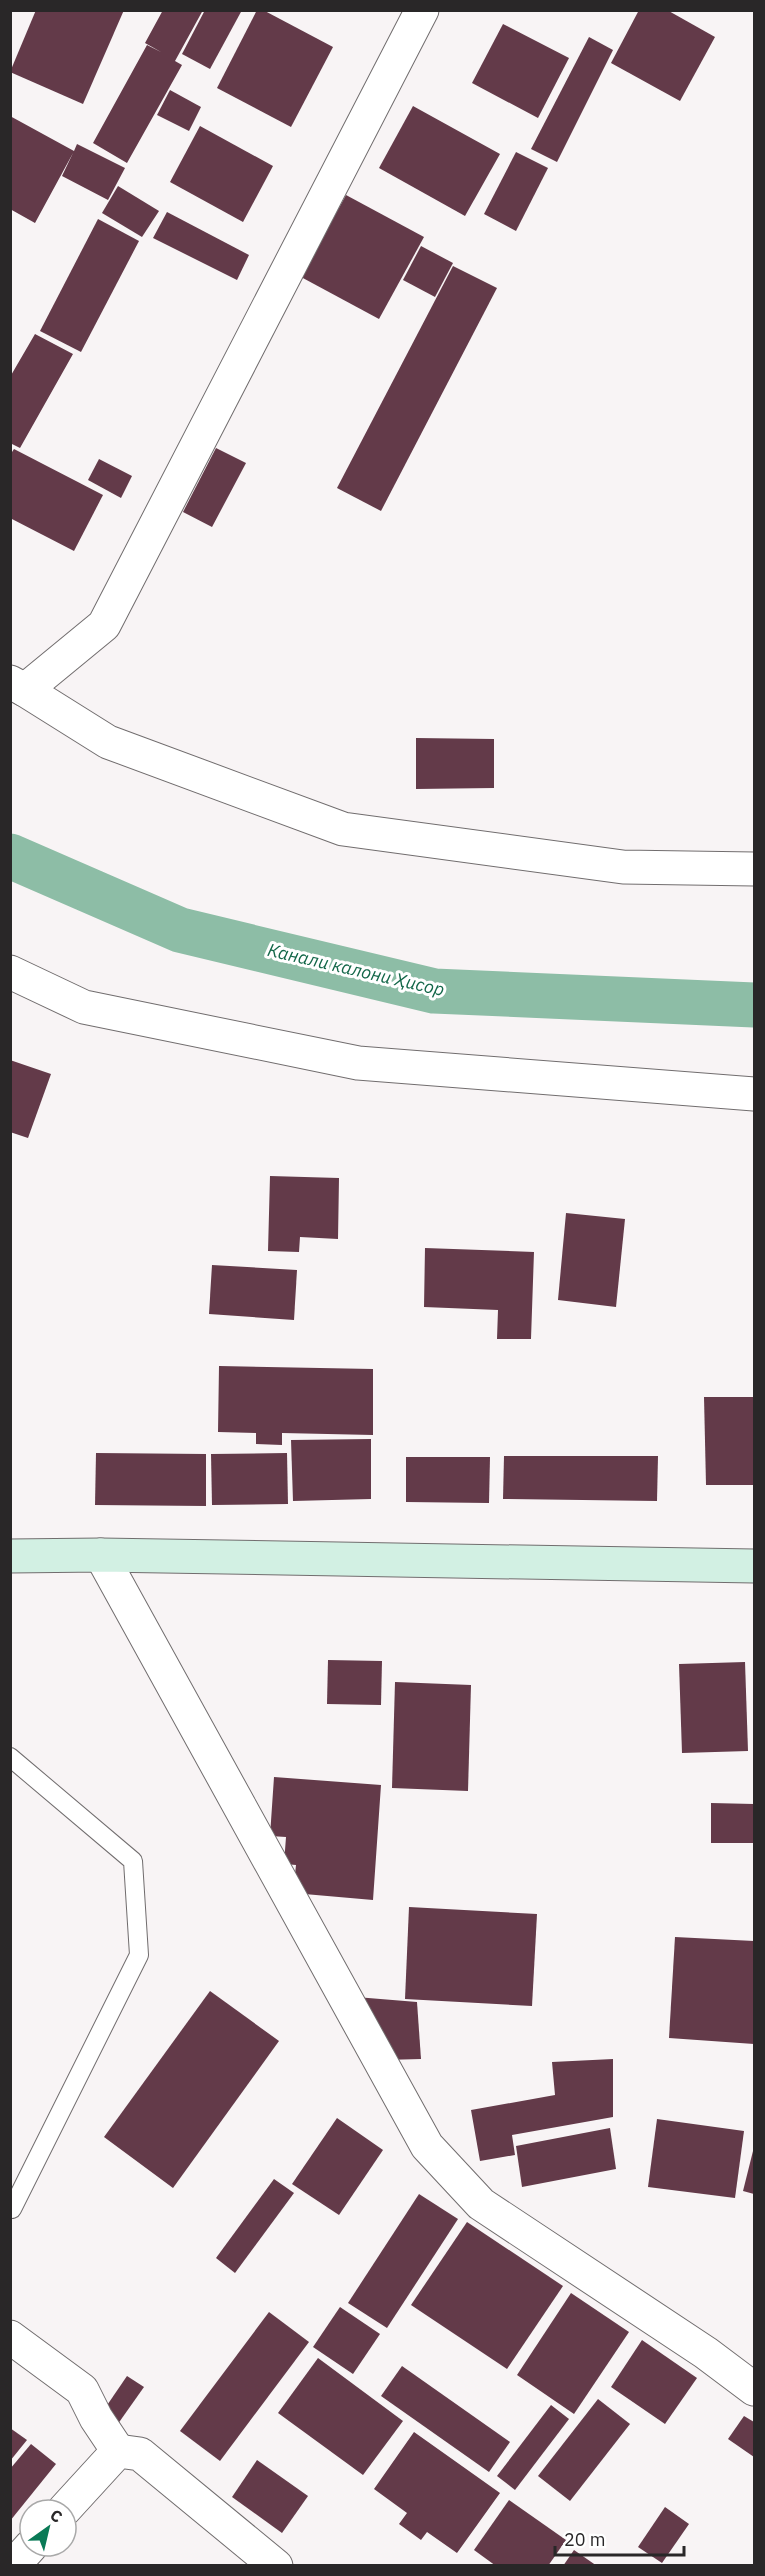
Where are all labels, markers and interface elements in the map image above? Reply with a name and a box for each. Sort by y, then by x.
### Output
water label: Канали калони Ҳисор [265,938,447,1001]
north arrow [18,2498,78,2558]
text: С [46,2504,66,2527]
scale bar [555,2519,684,2557]
text: 20 m [564,2528,606,2551]

